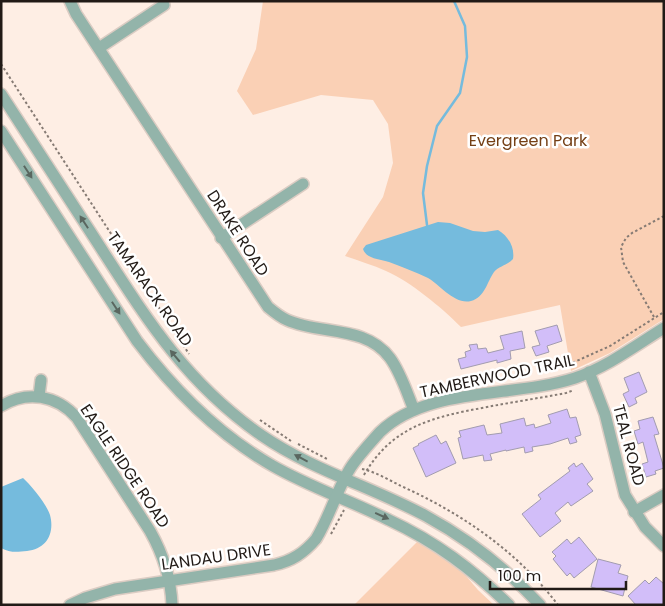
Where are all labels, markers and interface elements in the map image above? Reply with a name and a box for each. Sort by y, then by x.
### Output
park label: Evergreen Park [469,129,588,152]
one-way arrow [23,165,33,179]
street label: DRAKE ROAD [202,186,274,280]
one-way arrow [79,216,89,229]
street label: TAMARACK ROAD [102,227,198,351]
one-way arrow [111,302,121,315]
street label: TAMBERWOOD TRAIL [418,348,576,404]
one-way arrow [170,350,181,363]
street label: EAGLE RIDGE ROAD [75,399,175,533]
street label: TEAL ROAD [607,402,651,488]
one-way arrow [293,454,308,462]
one-way arrow [375,513,389,521]
street label: LANDAU DRIVE [160,538,272,576]
scale bar [490,558,626,590]
text: 100 m [498,565,541,586]

